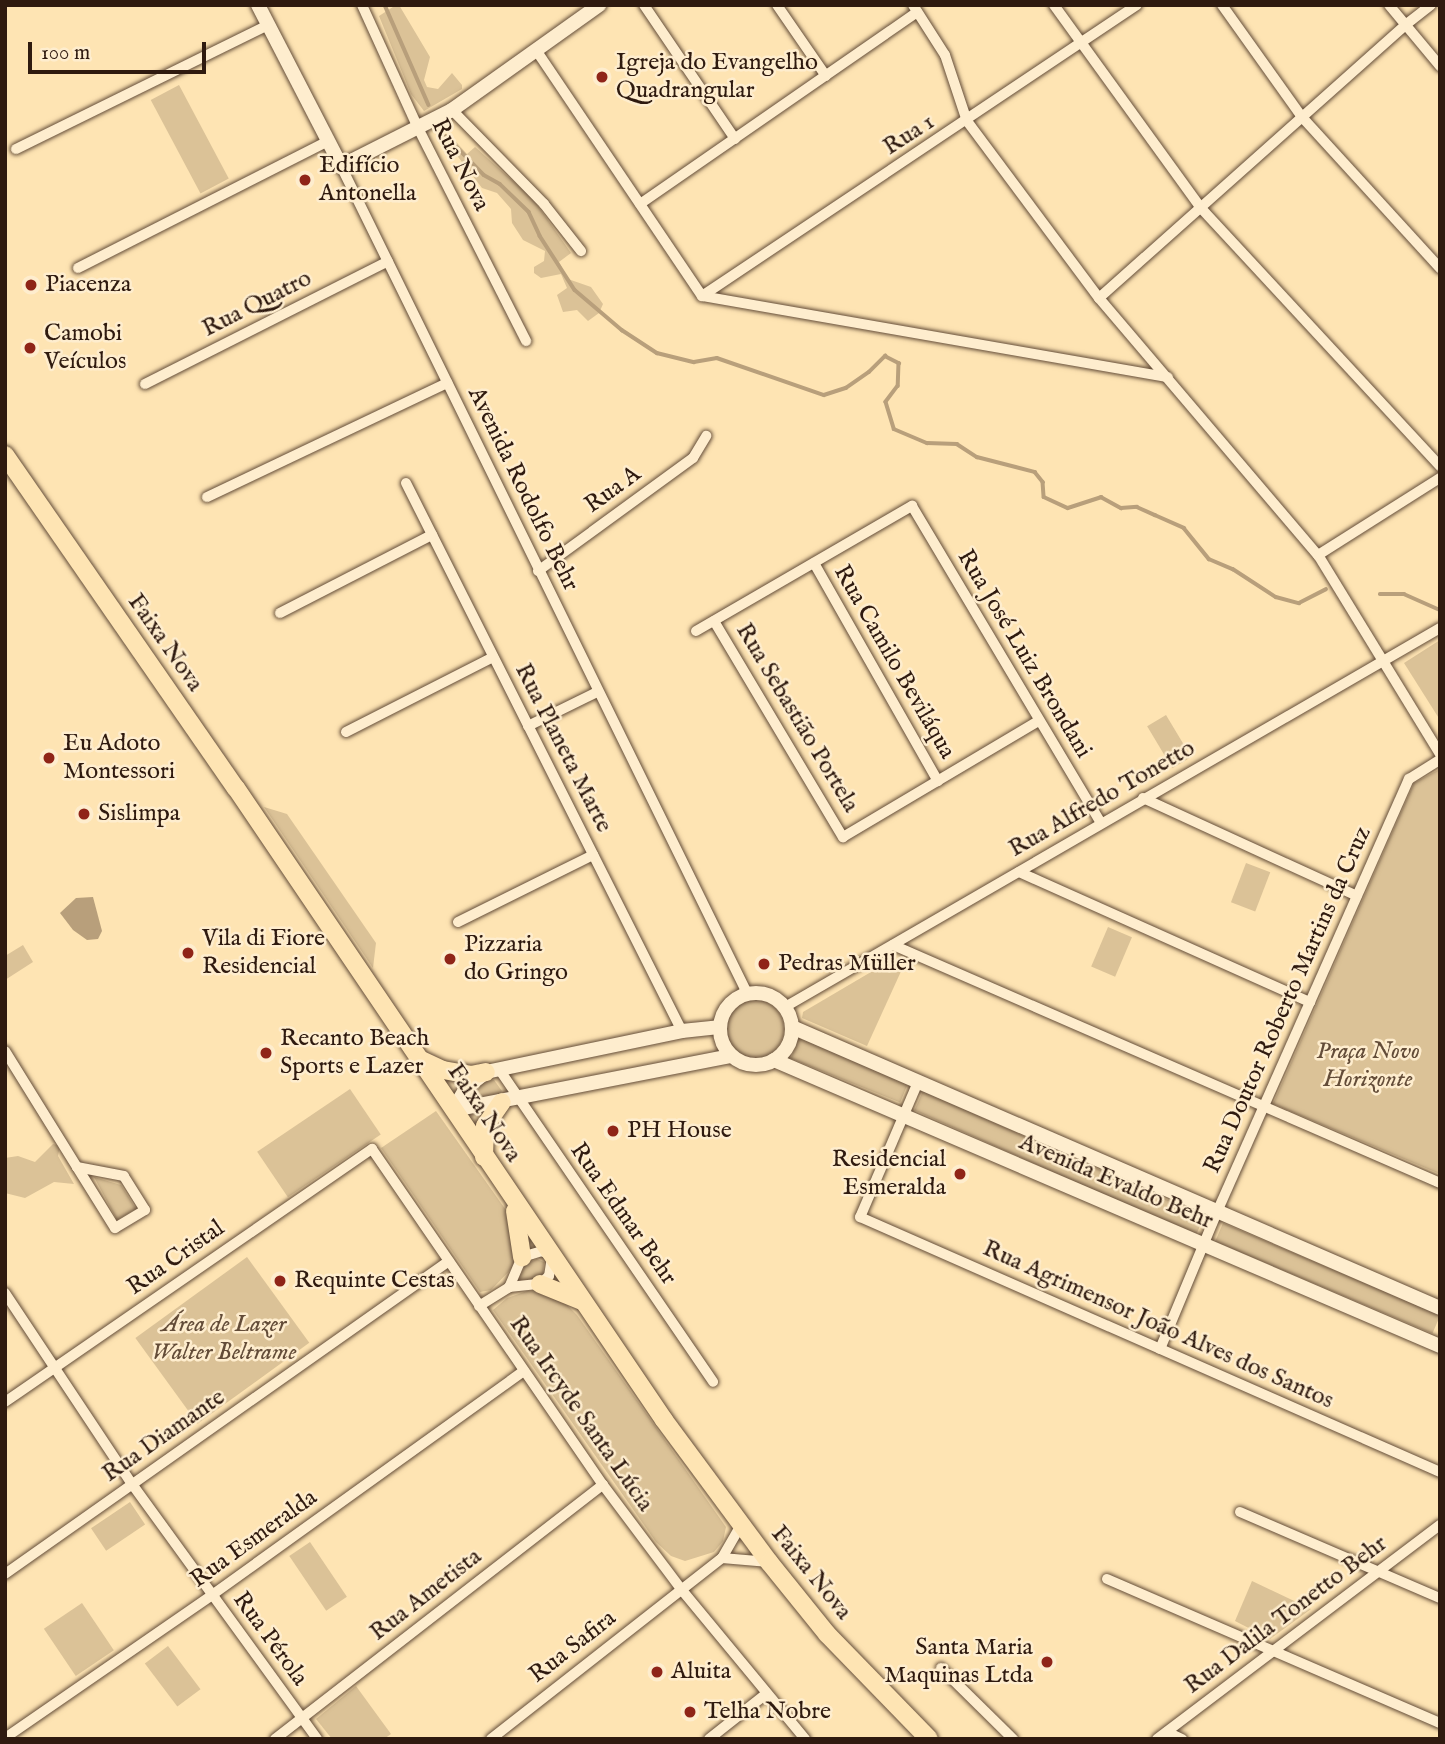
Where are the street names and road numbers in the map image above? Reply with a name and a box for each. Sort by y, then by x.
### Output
street label: Rua 1 [878,108,940,162]
street label: Rua Nova [424,114,496,216]
street label: Rua Quatro [198,264,316,344]
street label: Avenida Rodolfo Behr [461,382,585,596]
street label: Rua A [579,460,647,520]
street label: Rua José Luiz Brondani [950,545,1098,763]
street label: Rua Camilo Beviláqua [827,560,961,764]
street label: Faixa Nova [121,589,209,697]
street label: Rua Sebastião Portela [729,618,865,818]
street label: Rua Planeta Marte [508,659,618,837]
street label: Rua Alfredo Tonetto [1004,734,1200,864]
street label: Rua Doutor Roberto Martins da Cruz [1198,822,1378,1178]
street label: Faixa Nova [441,1058,527,1168]
street label: Avenida Evaldo Behr [1015,1128,1217,1236]
street label: Rua Edmar Behr [563,1137,683,1291]
street label: Rua Cristal [122,1214,230,1302]
street label: Rua Agrimensor João Alves dos Santos [978,1234,1338,1416]
street label: Rua Ircyde Santa Lúcia [503,1311,659,1517]
street label: Rua Diamante [97,1383,231,1489]
street label: Rua Esmeralda [185,1483,323,1595]
street label: Faixa Nova [764,1520,858,1626]
street label: Rua Dalila Tonetto Behr [1179,1529,1393,1701]
street label: Rua Ametista [364,1543,488,1647]
street label: Rua Pérola [226,1586,314,1692]
street label: Rua Safira [524,1604,622,1690]

